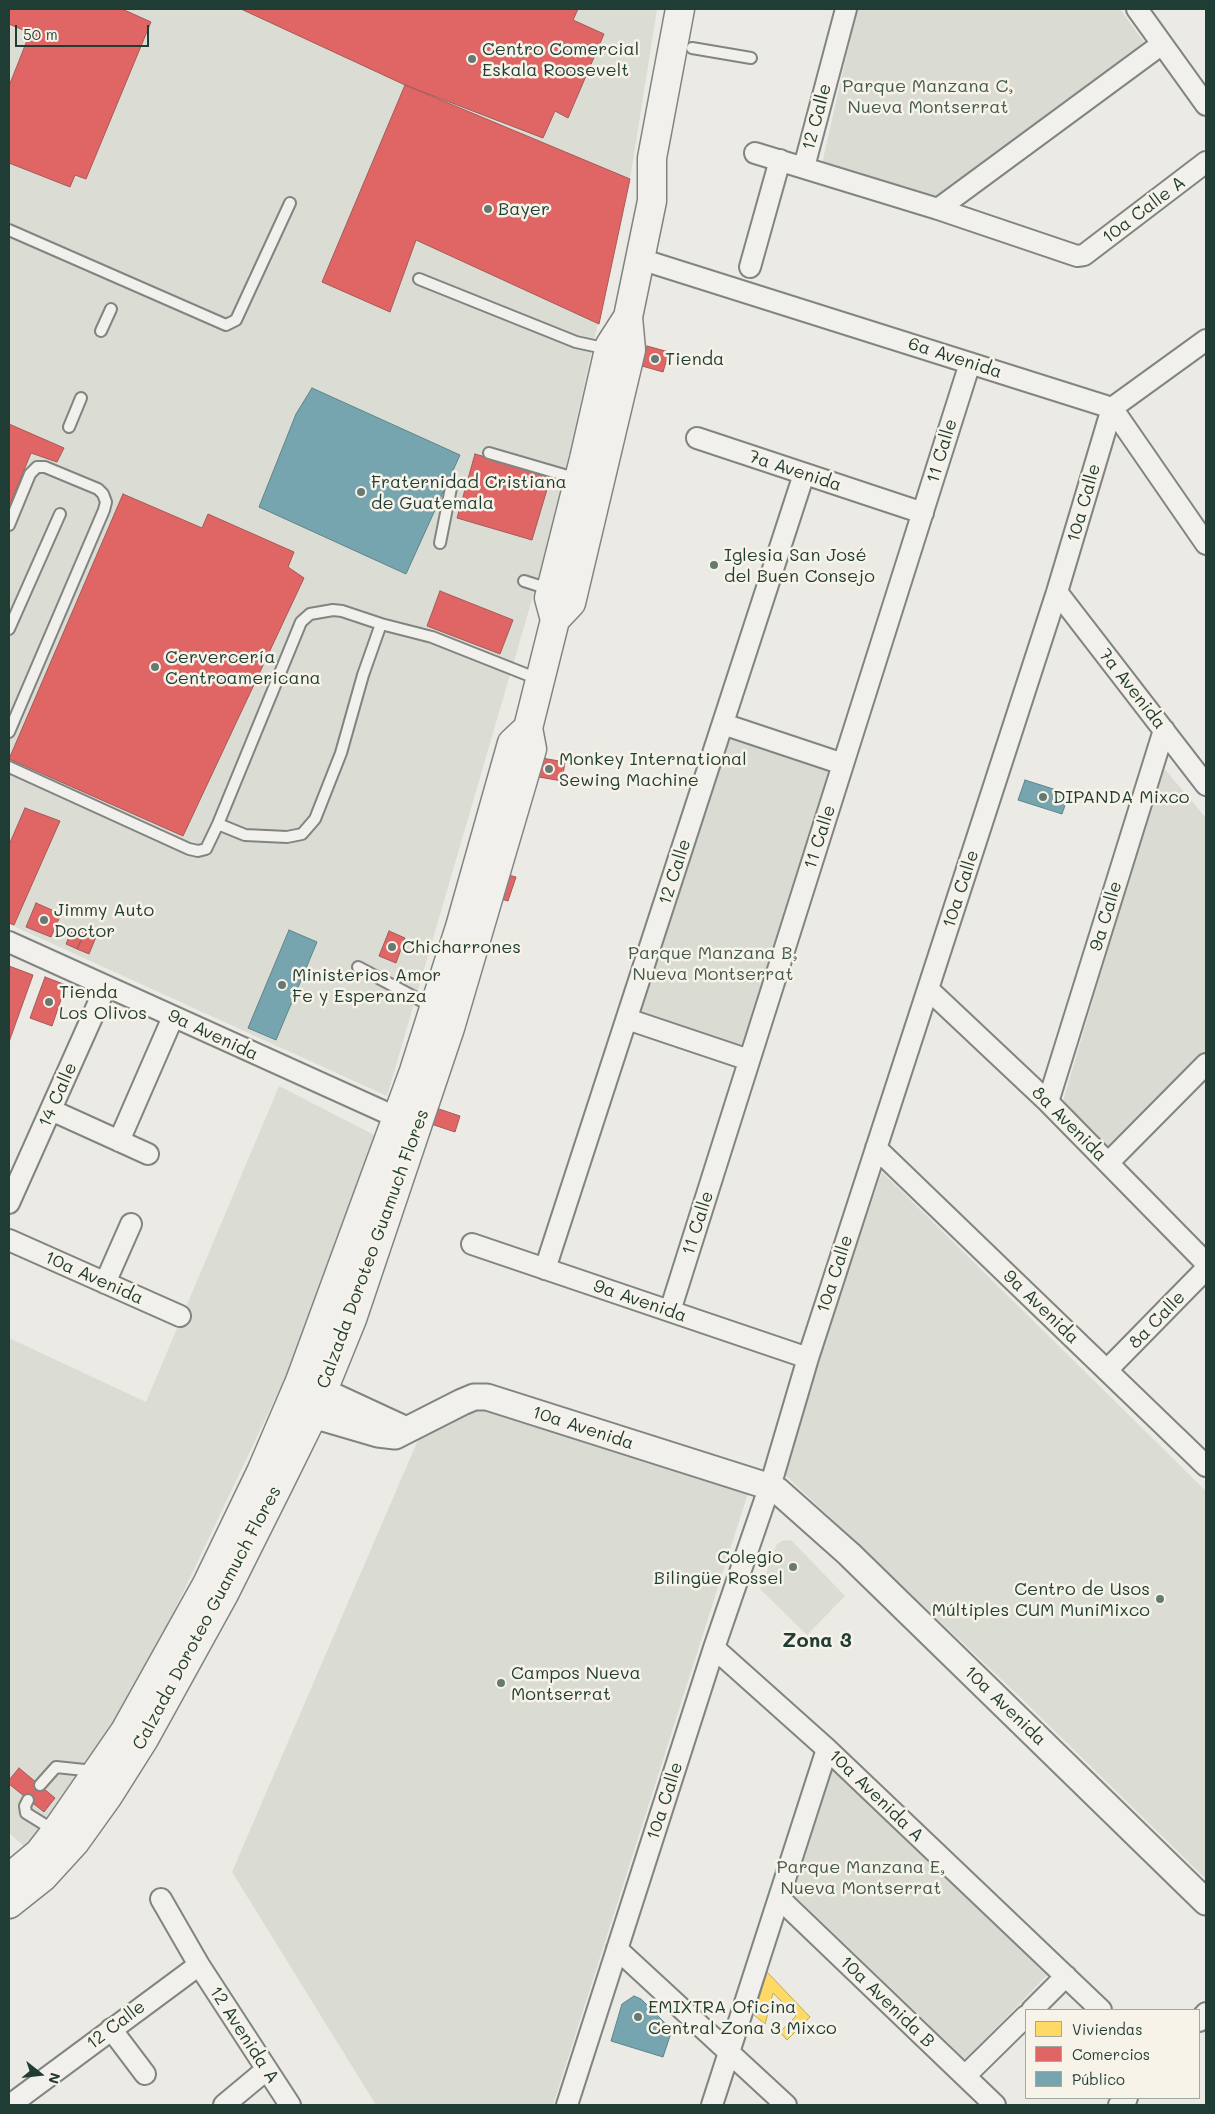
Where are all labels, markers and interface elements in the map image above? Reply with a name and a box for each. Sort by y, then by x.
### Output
scale bar [18,15,151,47]
text: 50 m [23,24,58,44]
place label: Centro Comercial Eskala Roosevelt [482,38,639,80]
marker: Centro Comercial Eskala Roosevelt [466,53,478,65]
park label: Parque Manzana C, Nueva Montserrat [842,75,1014,118]
street label: 12 Calle [798,81,836,153]
street label: 10a Calle A [1098,172,1190,248]
place label: Bayer [498,198,550,220]
marker: Bayer [482,203,494,215]
street label: 6a Avenida [905,333,1005,383]
place label: Tienda [665,348,724,370]
marker: Tienda [649,353,661,365]
street label: 11 Calle [922,416,962,486]
street label: 7a Avenida [746,446,844,496]
street label: 10a Calle [1063,461,1105,545]
place label: Fraternidad Cristiana de Guatemala [371,471,567,514]
marker: Fraternidad Cristiana de Guatemala [355,486,367,498]
place label: Iglesia San José del Buen Consejo [724,544,875,586]
marker: Iglesia San José del Buen Consejo [708,559,720,571]
street label: 7a Avenida [1094,644,1170,734]
place label: Cervercería Centroamericana [165,646,321,689]
marker: Cervercería Centroamericana [149,661,161,673]
place label: Monkey International Sewing Machine [559,748,747,791]
marker: Monkey International Sewing Machine [543,763,555,775]
place label: DIPANDA Mixco [1053,786,1189,808]
marker: DIPANDA Mixco [1037,791,1049,803]
street label: 11 Calle [800,802,840,872]
street label: 12 Calle [654,836,696,908]
street label: 10a Calle [938,847,984,931]
street label: 9a Calle [1085,878,1127,954]
place label: Jimmy Auto Doctor [54,899,154,942]
marker: Jimmy Auto Doctor [38,914,50,926]
place label: Chicharrones [402,936,521,958]
marker: Chicharrones [386,941,398,953]
park label: Parque Manzana B, Nueva Montserrat [628,942,798,984]
place label: Ministerios Amor Fe y Esperanza [292,964,441,1006]
marker: Ministerios Amor Fe y Esperanza [276,979,288,991]
place label: Tienda Los Olivos [59,981,147,1024]
marker: Tienda Los Olivos [43,996,55,1008]
street label: 9a Avenida [164,1005,262,1065]
street label: 14 Calle [34,1059,82,1131]
street label: 8a Avenida [1027,1082,1111,1166]
street label: Calzada Doroteo Guamuch Flores [312,1106,434,1392]
street label: 11 Calle [678,1188,718,1258]
street label: 10a Calle [812,1232,858,1316]
street label: 10a Avenida [41,1247,147,1309]
street label: 9a Avenida [999,1266,1083,1348]
street label: 9a Avenida [591,1275,689,1327]
street label: 8a Calle [1124,1287,1190,1353]
street label: 10a Avenida [529,1401,637,1455]
street label: Calzada Doroteo Guamuch Flores [128,1482,286,1754]
place label: Colegio Bilingüe Rossel [654,1546,783,1588]
marker: Colegio Bilingüe Rossel [787,1561,799,1573]
place label: Centro de Usos Múltiples CUM MuniMixco [932,1578,1150,1620]
marker: Centro de Usos Múltiples CUM MuniMixco [1154,1593,1166,1605]
district label: Zona 3 [782,1629,852,1653]
place label: Campos Nueva Montserrat [511,1662,641,1705]
street label: 10a Avenida [960,1662,1050,1750]
marker: Campos Nueva Montserrat [495,1677,507,1689]
street label: 10a Avenida A [824,1745,928,1847]
street label: 10a Calle [642,1759,688,1843]
park label: Parque Manzana E, Nueva Montserrat [777,1856,945,1898]
street label: 10a Avenida B [835,1952,939,2052]
street label: 12 Avenida A [205,1982,283,2088]
street label: 12 Calle [82,1996,150,2054]
place label: EMIXTRA Oficina Central Zona 3 Mixco [648,1996,837,2038]
legend [1025,2009,1200,2099]
marker: EMIXTRA Oficina Central Zona 3 Mixco [632,2011,644,2023]
text: Viviendas [1072,2019,1143,2039]
text: Comercios [1072,2044,1150,2064]
north arrow [15,2049,65,2099]
text: Público [1072,2069,1125,2089]
text: N [44,2071,66,2086]

